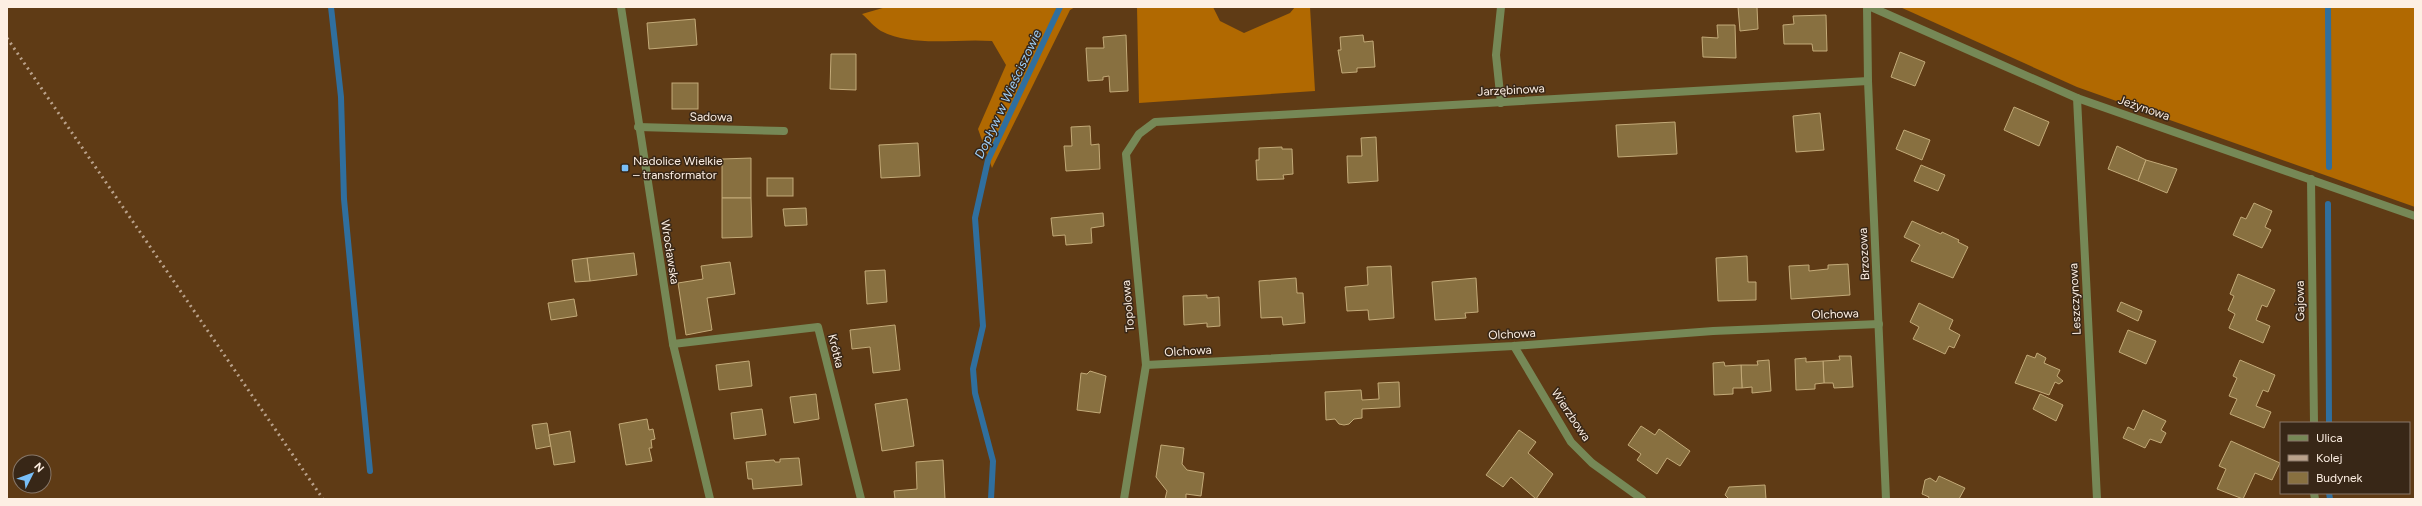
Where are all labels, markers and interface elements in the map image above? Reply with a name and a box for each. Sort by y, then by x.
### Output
water label: Dopływ w Wieściszowie [971,27,1045,161]
street label: Jarzębinowa [1477,81,1545,99]
street label: Jeżynowa [2116,93,2172,123]
street label: Sadowa [690,110,732,124]
place label: Nadolice Wielkie – transformator [633,154,723,182]
marker: Nadolice Wielkie – transformator [620,163,630,173]
street label: Wrocławska [658,219,682,285]
street label: Brzozowa [1856,228,1872,280]
street label: Leszczynowa [2066,263,2084,335]
street label: Topolowa [1119,280,1137,332]
street label: Gajowa [2293,281,2307,321]
street label: Olchowa [1811,306,1859,322]
street label: Olchowa [1488,326,1536,342]
street label: Krótka [825,332,847,370]
street label: Olchowa [1164,343,1212,359]
street label: Wierzbowa [1548,386,1594,444]
legend [2280,422,2410,494]
text: Ulica [2316,431,2343,445]
text: Kolej [2316,451,2343,465]
north arrow [12,454,52,494]
text: N [31,460,47,475]
text: Budynek [2316,471,2363,485]

